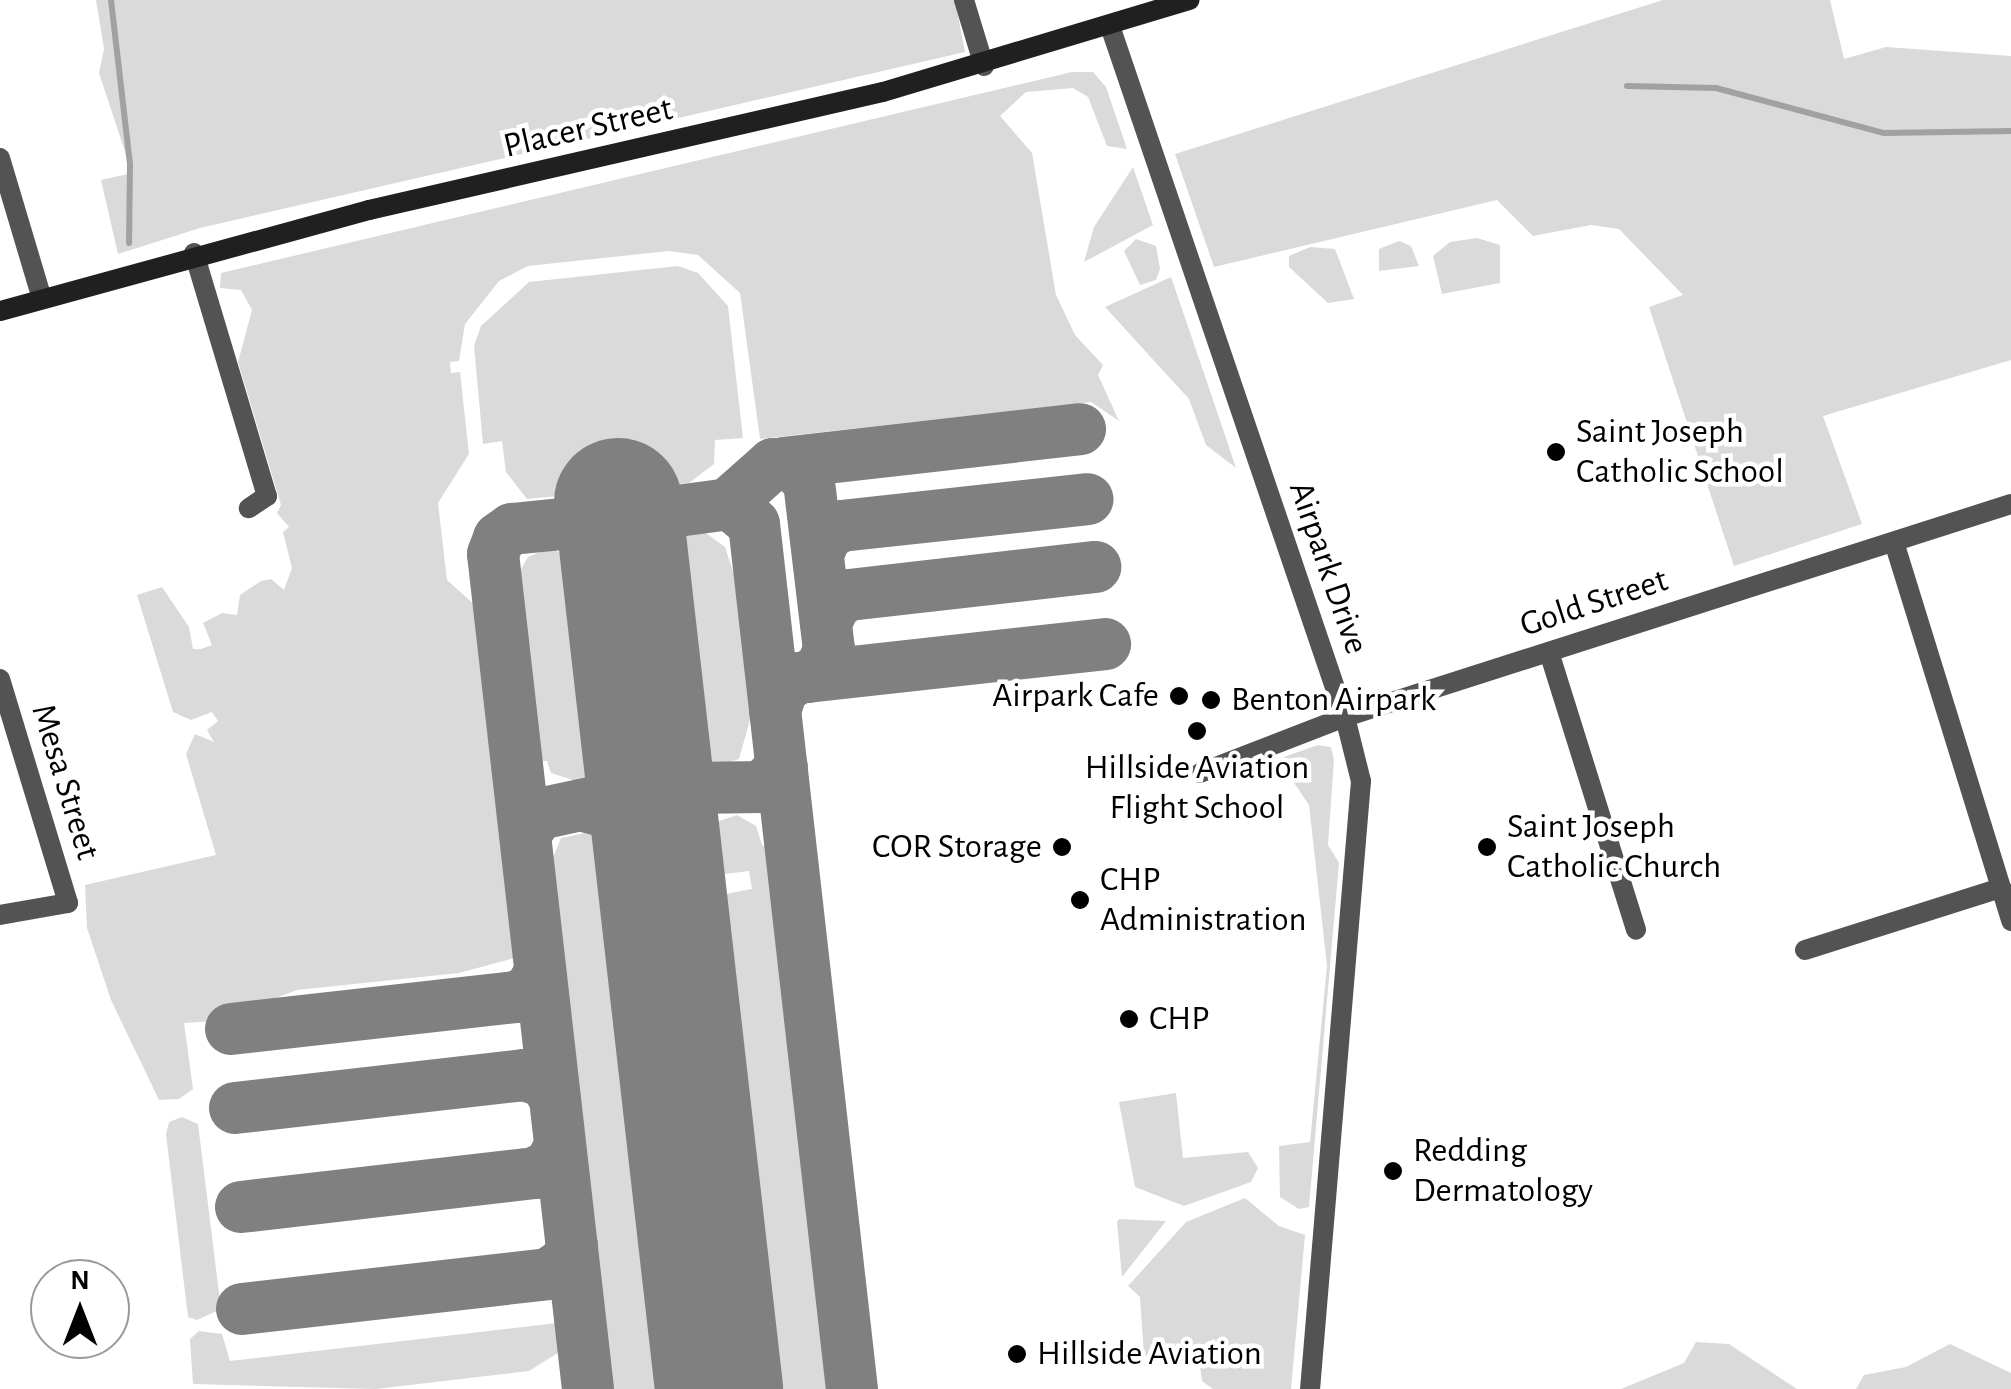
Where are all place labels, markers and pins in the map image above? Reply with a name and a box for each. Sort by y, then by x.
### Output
place label: Saint Joseph Catholic School [1576,411,1784,493]
marker: Saint Joseph Catholic School [1545,441,1567,463]
place label: Airpark Cafe [992,675,1159,717]
place label: Benton Airpark [1231,679,1436,721]
marker: Airpark Cafe [1168,685,1190,707]
marker: Benton Airpark [1200,689,1222,711]
marker: Hillside Aviation Flight School [1186,720,1208,742]
place label: Hillside Aviation Flight School [1085,747,1309,829]
place label: Saint Joseph Catholic Church [1507,806,1721,888]
place label: COR Storage [872,826,1042,868]
marker: COR Storage [1051,836,1073,858]
marker: Saint Joseph Catholic Church [1476,836,1498,858]
place label: CHP Administration [1100,859,1306,941]
marker: CHP Administration [1069,889,1091,911]
place label: CHP [1149,998,1209,1040]
marker: CHP [1118,1008,1140,1030]
place label: Redding Dermatology [1413,1130,1593,1212]
marker: Redding Dermatology [1382,1160,1404,1182]
place label: Hillside Aviation [1037,1333,1262,1375]
marker: Hillside Aviation [1006,1343,1028,1365]

